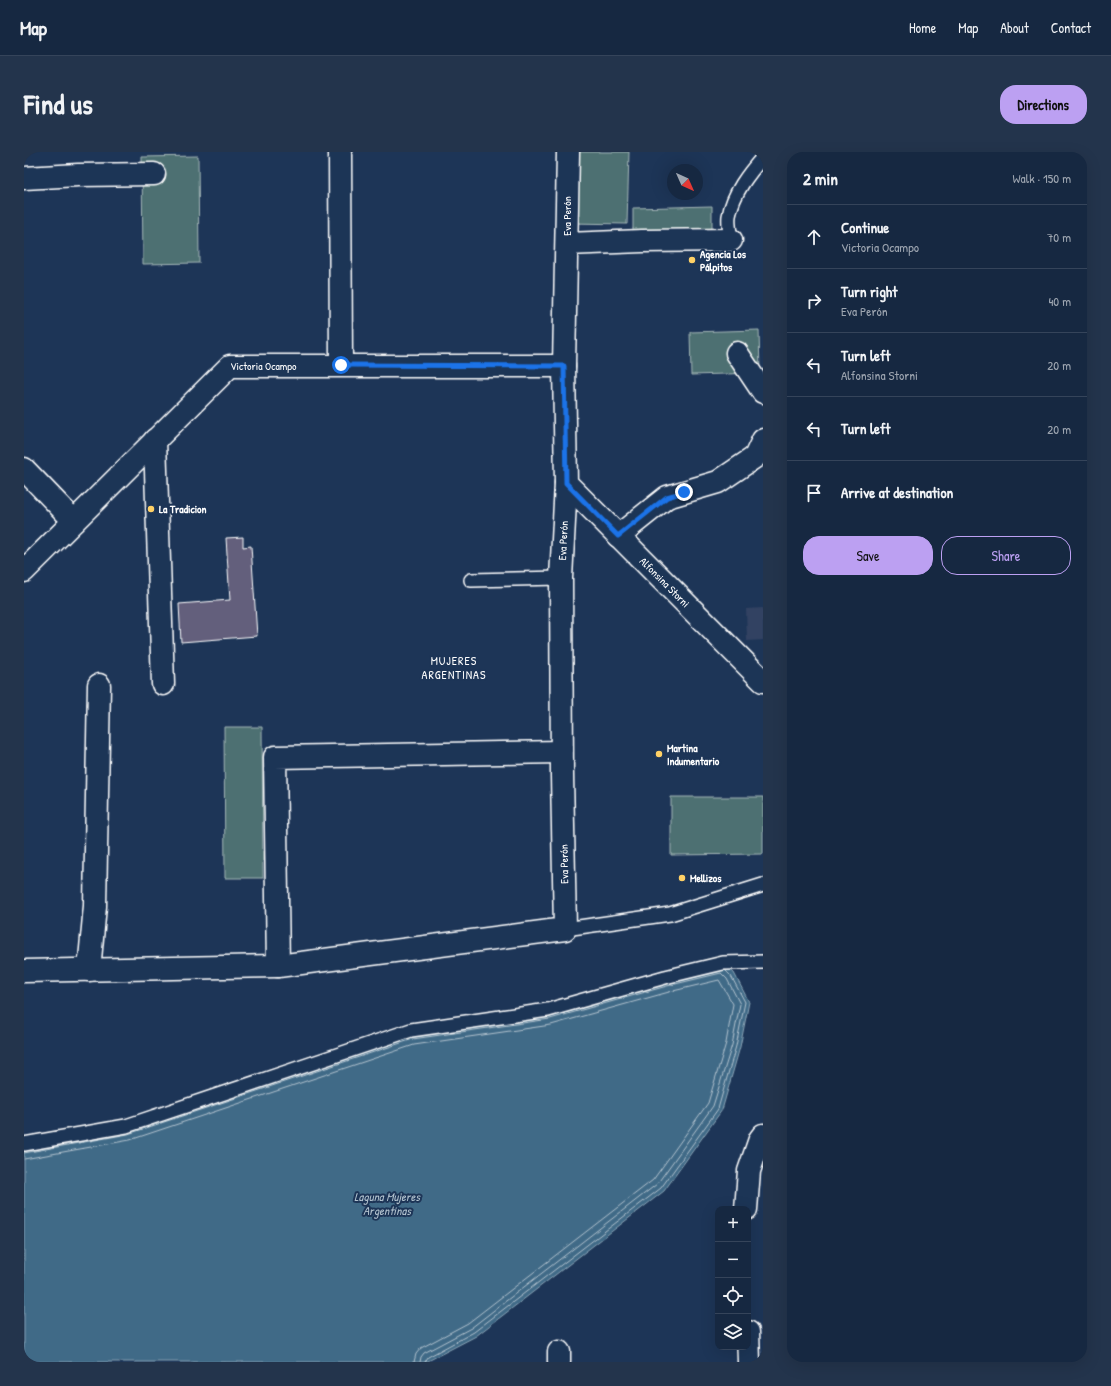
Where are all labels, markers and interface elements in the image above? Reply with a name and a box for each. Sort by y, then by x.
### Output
text: Map [20,15,47,41]
text: Home [909,18,936,37]
text: Map [958,18,978,37]
text: About [1000,18,1029,37]
text: Contact [1051,18,1091,37]
text: Find us [24,85,93,123]
button: Directions [1000,85,1087,124]
north arrow [667,164,703,200]
text: 2 min [803,167,838,190]
text: Walk · 150 m [1013,169,1071,187]
street label: Eva Perón [560,196,574,236]
text: Continue [841,217,889,238]
icon: ahead [803,226,825,248]
text: 70 m [1047,228,1071,246]
text: Victoria Ocampo [841,238,919,256]
place label: Agencia Los Pálpitos [700,247,747,275]
marker: Agencia Los Pálpitos [687,255,697,265]
text: Turn right [841,281,897,302]
icon: right [803,290,825,312]
text: 40 m [1048,292,1071,310]
text: Eva Perón [841,302,888,320]
text: Turn left [841,345,891,366]
icon: left [803,354,825,376]
route start [332,356,350,374]
text: 20 m [1047,356,1071,374]
street label: Victoria Ocampo [230,359,297,373]
text: Alfonsina Storni [841,366,918,384]
icon: left [803,418,825,440]
text: Turn left [841,418,891,439]
text: 20 m [1047,420,1071,438]
icon: arrive [803,482,825,504]
text: Arrive at destination [841,482,953,503]
route end [675,483,693,501]
place label: La Tradicion [159,502,207,516]
marker: La Tradicion [146,504,156,514]
street label: Eva Perón [555,520,571,561]
button: Save [803,536,933,575]
button: Share [941,536,1071,575]
street label: Alfonsina Storni [637,554,693,610]
district label: MUJERES ARGENTINAS [422,652,486,683]
place label: Martina Indumentario [667,741,720,768]
marker: Martina Indumentario [654,749,664,759]
street label: Eva Perón [557,844,571,884]
place label: Mellizos [690,871,722,885]
marker: Mellizos [677,873,687,883]
water label: Laguna Mujeres Argentinas [354,1188,421,1219]
map controls [715,1206,751,1350]
button: + [715,1206,751,1242]
button: − [715,1242,751,1278]
button: locate [715,1278,751,1314]
button: layers [715,1314,751,1350]

